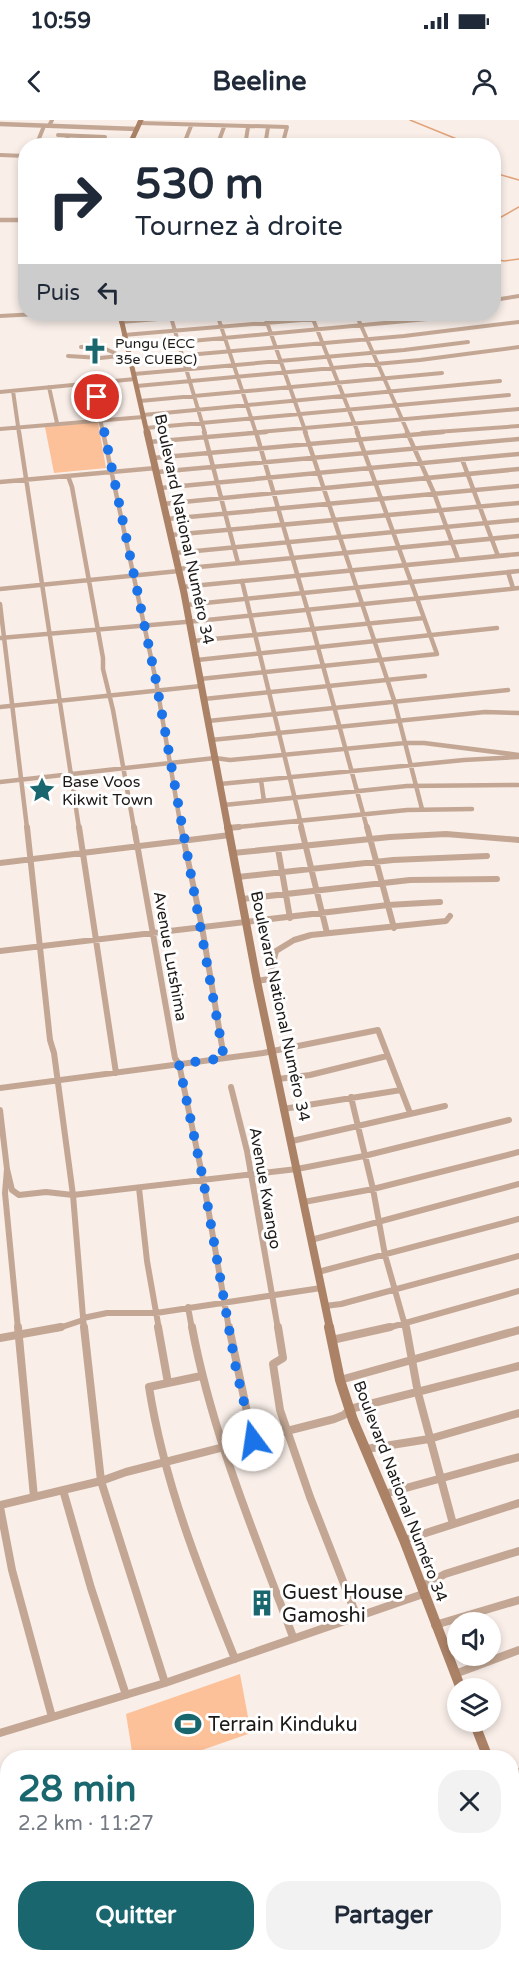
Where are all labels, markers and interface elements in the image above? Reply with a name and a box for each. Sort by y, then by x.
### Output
text: 10:59 [30,8,91,34]
icon: back [18,65,51,98]
text: Beeline [212,65,307,98]
icon: person [468,65,501,98]
text: 530 m [135,159,264,210]
icon: right [36,162,114,240]
text: Tournez à droite [135,210,343,243]
icon: left [92,276,125,309]
text: Puis [36,280,80,306]
place label: Pungu (ECC 35e CUEBC) [115,335,197,368]
church icon: Pungu (ECC 35e CUEBC) [80,336,110,366]
pin [71,371,122,422]
icon: arrive [80,380,113,413]
street label: Boulevard National Numéro 34 [150,412,218,646]
place label: Base Voos Kikwit Town [62,772,153,810]
place icon: Base Voos Kikwit Town [27,775,57,805]
street label: Boulevard National Numéro 34 [246,889,314,1123]
street label: Avenue Lutshima [149,890,191,1023]
street label: Avenue Kwango [244,1126,286,1251]
street label: Boulevard National Numéro 34 [349,1378,452,1605]
position arrow [221,1408,285,1472]
place label: Guest House Gamoshi [282,1581,403,1628]
building icon: Guest House Gamoshi [247,1588,277,1618]
map controls [447,1612,501,1732]
button: sound [447,1612,501,1666]
button: layers [447,1678,501,1732]
sports icon: Terrain Kinduku [173,1709,203,1739]
place label: Terrain Kinduku [208,1713,358,1737]
text: 28 min [18,1768,137,1811]
button: close [438,1770,501,1833]
text: 2.2 km · 11:27 [18,1812,154,1836]
button: Quitter [18,1881,254,1950]
button: Partager [266,1881,501,1950]

